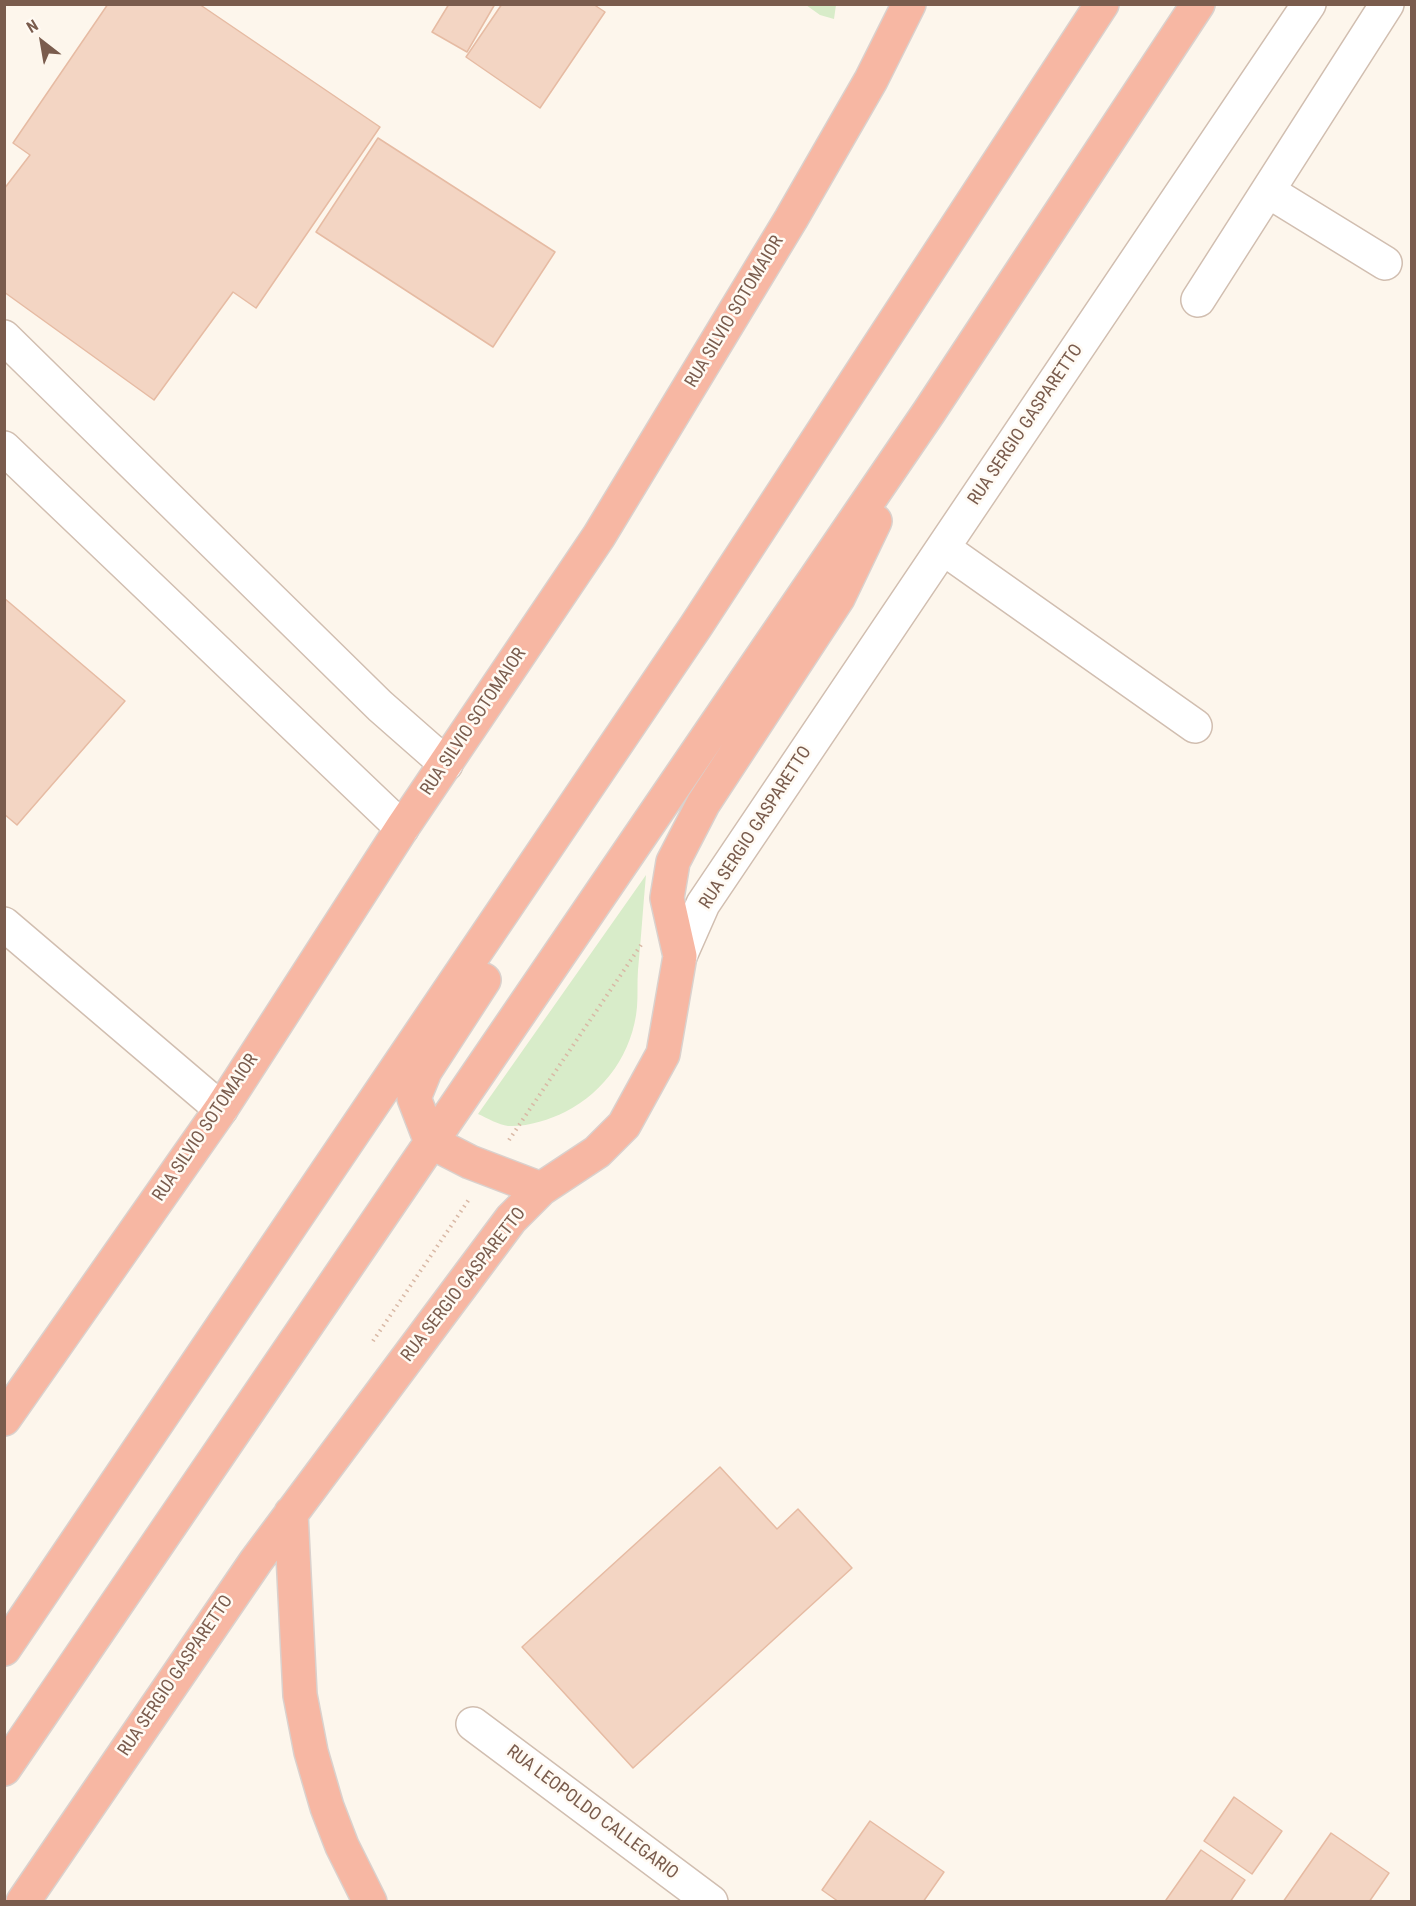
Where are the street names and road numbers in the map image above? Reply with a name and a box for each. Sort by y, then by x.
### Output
street label: RUA SILVIO SOTOMAIOR [681,232,789,392]
street label: RUA SERGIO GASPARETTO [964,340,1088,510]
street label: RUA SILVIO SOTOMAIOR [417,644,531,800]
street label: RUA SERGIO GASPARETTO [695,743,817,913]
street label: RUA SILVIO SOTOMAIOR [149,1050,263,1206]
street label: RUA SERGIO GASPARETTO [397,1204,531,1366]
street label: RUA SERGIO GASPARETTO [114,1591,238,1761]
street label: RUA LEOPOLDO CALLEGARIO [502,1741,682,1885]

